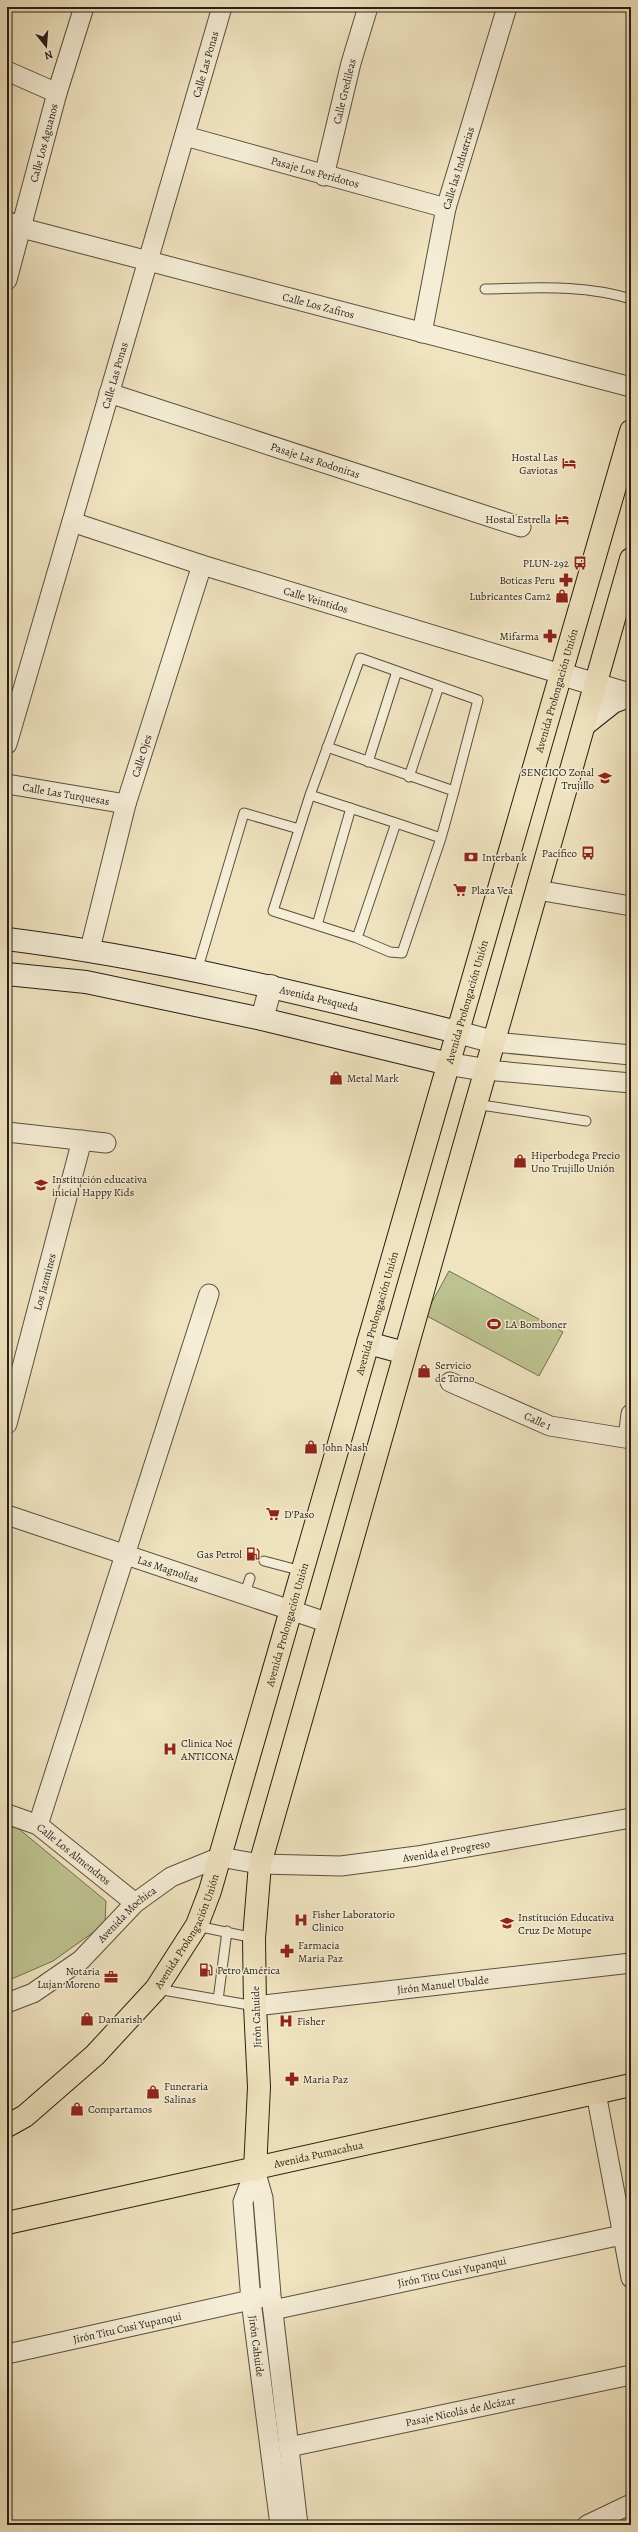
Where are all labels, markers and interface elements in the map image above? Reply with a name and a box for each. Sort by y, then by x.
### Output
north arrow [26,26,66,66]
street label: Calle Las Ponas [189,29,223,99]
text: N [43,47,55,63]
street label: Calle Gredileas [330,57,360,126]
street label: Calle Los Aguanos [26,102,62,184]
street label: Calle las Industrias [439,125,478,211]
street label: Pasaje Los Peridotos [269,153,361,192]
street label: Calle Los Zafiros [281,289,356,323]
street label: Calle Las Ponas [98,341,132,411]
street label: Pasaje Las Rodonitas [268,439,362,482]
place label: Hostal Las Gaviotas [511,450,558,478]
hotel icon: Hostal Las Gaviotas [561,455,577,471]
hotel icon: Hostal Estrella [554,511,570,527]
place label: Hostal Estrella [485,512,552,527]
bus stop icon: PLUN-292 [572,555,588,571]
place label: PLUN-292 [523,556,569,571]
pharmacy icon: Boticas Peru [558,572,574,588]
place label: Boticas Peru [499,573,555,588]
street label: Calle Veintidos [282,583,350,617]
shop icon: Lubricantes Cam2 [554,588,570,604]
place label: Lubricantes Cam2 [469,589,551,604]
street label: Avenida Prolongación Unión [531,627,582,755]
pharmacy icon: Mifarma [542,628,558,644]
place label: Mifarma [500,629,540,644]
street label: Calle Ojes [128,733,156,779]
place label: SENCICO Zonal Trujillo [521,765,595,793]
school or university icon: SENCICO Zonal Trujillo [597,770,613,786]
street label: Calle Las Turquesas [21,780,111,809]
bus stop icon: Pacífico [580,845,596,861]
place label: Pacífico [542,846,578,861]
bank icon: Interbank [463,849,479,865]
place label: Interbank [482,850,527,865]
supermarket icon: Plaza Vea [452,882,468,898]
place label: Plaza Vea [471,883,514,898]
street label: Avenida Prolongación Unión [442,939,492,1067]
street label: Avenida Pesqueda [277,982,361,1016]
shop icon: Metal Mark [328,1070,344,1086]
place label: Metal Mark [347,1071,399,1086]
place label: Hiperbodega Precio Uno Trujillo Unión [531,1148,620,1176]
shop icon: Hiperbodega Precio Uno Trujillo Unión [512,1153,528,1169]
place label: Institución educativa inicial Happy Kids [52,1172,148,1200]
school or university icon: Institución educativa inicial Happy Kids [33,1177,49,1193]
street label: Avenida Prolongación Unión [352,1250,402,1378]
street label: Los Jazmines [30,1252,60,1312]
sports icon: LA Bomboner [486,1316,502,1332]
place label: LA Bomboner [505,1317,567,1332]
place label: Servicio de Torno [435,1358,475,1386]
shop icon: Servicio de Torno [416,1363,432,1379]
street label: Calle 1 [522,1409,554,1434]
shop icon: John Nash [303,1439,319,1455]
place label: John Nash [322,1440,368,1455]
supermarket icon: D'Paso [265,1506,281,1522]
place label: D'Paso [284,1507,315,1522]
fuel station icon: Gas Petrol [245,1546,261,1562]
place label: Gas Petrol [197,1547,242,1562]
street label: Las Magnolias [135,1552,201,1587]
street label: Avenida Prolongación Unión [262,1561,312,1689]
place label: Clinica Noé ANTICONA [180,1736,234,1764]
hospital icon: Clinica Noé ANTICONA [162,1741,178,1757]
street label: Calle Los Almendros [33,1820,114,1889]
street label: Avenida el Progreso [401,1836,492,1866]
street label: Avenida Prolongación Unión [150,1872,222,1993]
street label: Avenida Mochica [94,1882,160,1947]
place label: Fisher Laboratorio Clinico [312,1907,396,1935]
place label: Institución Educativa Cruz De Motupe [518,1910,615,1938]
hospital icon: Fisher Laboratorio Clinico [293,1912,309,1928]
school or university icon: Institución Educativa Cruz De Motupe [499,1915,515,1931]
place label: Farmacia Maria Paz [298,1938,343,1966]
pharmacy icon: Farmacia Maria Paz [279,1943,295,1959]
fuel station icon: Petro América [198,1962,214,1978]
place label: Petro América [217,1963,281,1978]
place label: Notaria Lujan Moreno [37,1964,101,1992]
office icon: Notaria Lujan Moreno [103,1969,119,1985]
street label: Jirón Manuel Ubalde [396,1972,490,1998]
street label: Jirón Cahuide [248,1986,265,2048]
shop icon: Damarish [79,2011,95,2027]
place label: Damarish [98,2012,143,2027]
hospital icon: Fisher [278,2013,294,2029]
place label: Fisher [297,2014,325,2029]
pharmacy icon: Maria Paz [284,2071,300,2087]
place label: Maria Paz [303,2072,348,2087]
place label: Funeraria Salinas [164,2079,209,2107]
shop icon: Funeraria Salinas [145,2084,161,2100]
shop icon: Compartamos [69,2101,85,2117]
place label: Compartamos [88,2102,152,2117]
street label: Avenida Pumacahua [271,2137,366,2172]
street label: Jirón Titu Cusi Yupanqui [396,2253,508,2291]
street label: Jirón Titu Cusi Yupanqui [72,2309,183,2347]
street label: Jirón Cahuide [245,2314,268,2378]
street label: Pasaje Nicolás de Alcázar [404,2393,517,2430]

